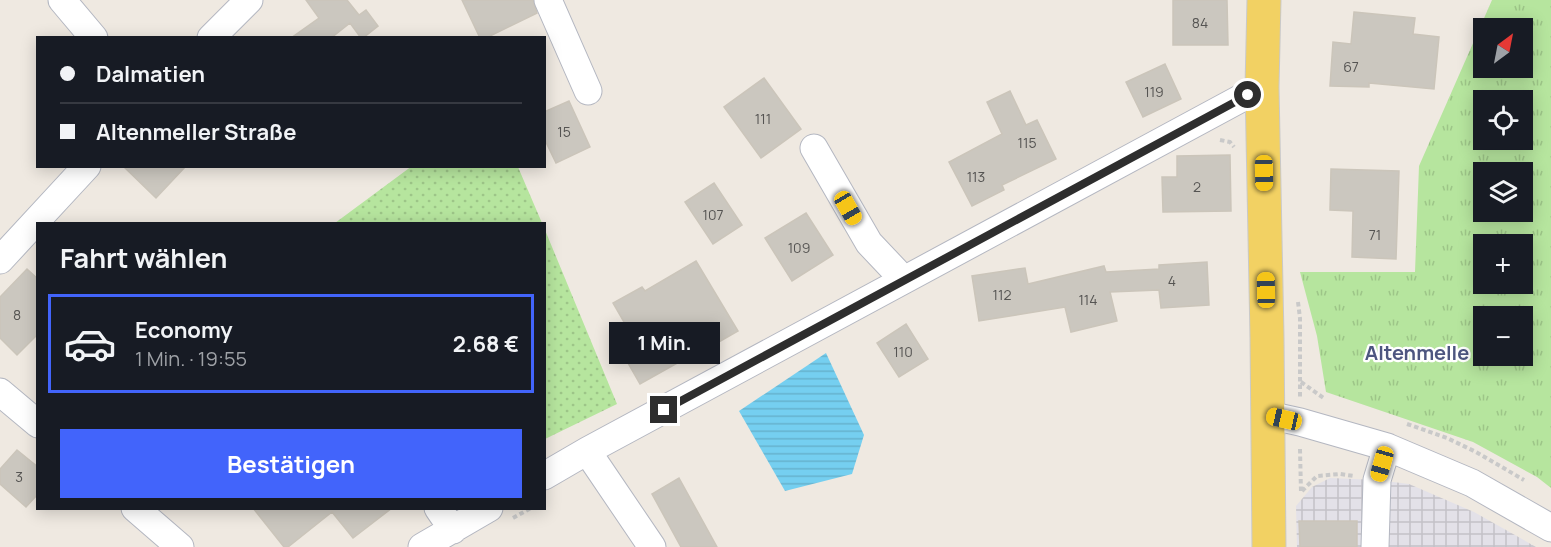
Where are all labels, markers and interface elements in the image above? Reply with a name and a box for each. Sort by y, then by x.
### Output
house number: 84 [1192,13,1208,32]
north arrow [1473,18,1533,78]
map controls [1473,18,1533,366]
house number: 67 [1343,57,1359,76]
text: Dalmatien [96,59,205,89]
route start [1234,81,1261,108]
house number: 119 [1144,82,1164,101]
button: locate [1473,90,1533,150]
house number: 111 [755,109,771,128]
text: Altenmeller Straße [96,117,296,147]
house number: 15 [557,122,571,141]
house number: 115 [1017,133,1037,152]
car [1255,155,1273,191]
button: layers [1473,162,1533,222]
house number: 113 [967,167,985,186]
house number: 2 [1193,177,1201,196]
car [831,188,865,228]
house number: 107 [702,205,724,224]
house number: 71 [1369,225,1381,244]
button: + [1473,234,1533,294]
house number: 109 [788,238,810,257]
text: Fahrt wählen [60,239,228,276]
house number: 4 [1168,271,1176,290]
car [1257,272,1275,308]
house number: 112 [993,285,1011,304]
house number: 114 [1078,290,1098,309]
house number: 8 [13,305,21,324]
button: − [1473,306,1533,366]
text: Economy [135,315,233,345]
icon: car [63,317,117,371]
callout: 1 Min. [608,323,720,365]
text: 2.68 € [453,329,519,359]
text: 1 Min. [637,329,692,356]
district label: Altenmelle [1365,339,1469,366]
house number: 110 [893,342,913,361]
text: 1 Min. · 19:55 [135,345,247,372]
route end [650,396,677,423]
car [1264,406,1304,432]
button: Bestätigen [60,429,522,498]
car [1368,444,1396,484]
house number: 3 [15,467,23,486]

